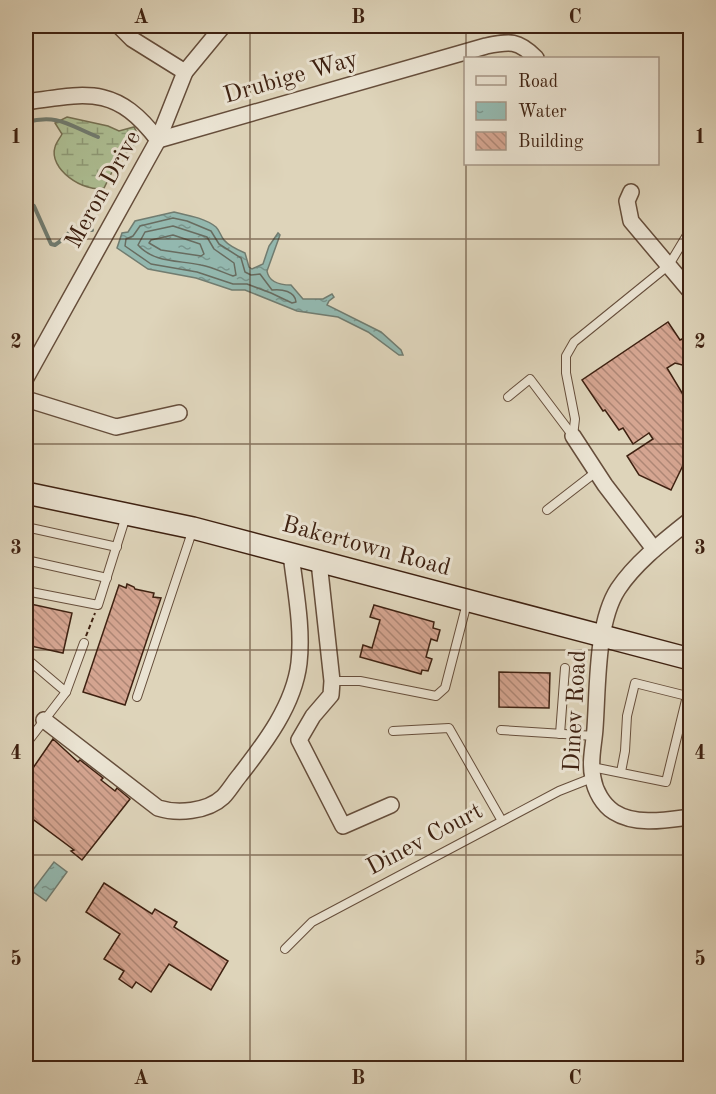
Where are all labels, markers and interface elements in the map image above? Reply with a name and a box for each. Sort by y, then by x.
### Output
text: A [133,8,149,28]
text: B [351,8,365,28]
text: C [568,8,582,28]
street label: Drubige Way [221,47,361,109]
legend [464,57,659,165]
text: Road [518,73,558,91]
text: Water [518,103,567,121]
street label: Meron Drive [62,127,146,253]
text: 1 [10,128,22,148]
text: 1 [694,128,706,148]
text: Building [518,133,584,151]
text: 2 [10,333,22,353]
text: 2 [694,333,706,353]
street label: Bakertown Road [279,513,453,581]
text: 3 [10,539,22,559]
text: 3 [694,539,706,559]
street label: Dinev Road [561,649,591,773]
text: 4 [10,744,22,764]
text: 4 [694,744,706,764]
street label: Dinev Court [363,799,487,881]
text: 5 [10,949,22,970]
text: 5 [694,949,706,970]
text: A [133,1069,149,1089]
text: B [351,1069,365,1089]
text: C [568,1069,582,1089]

